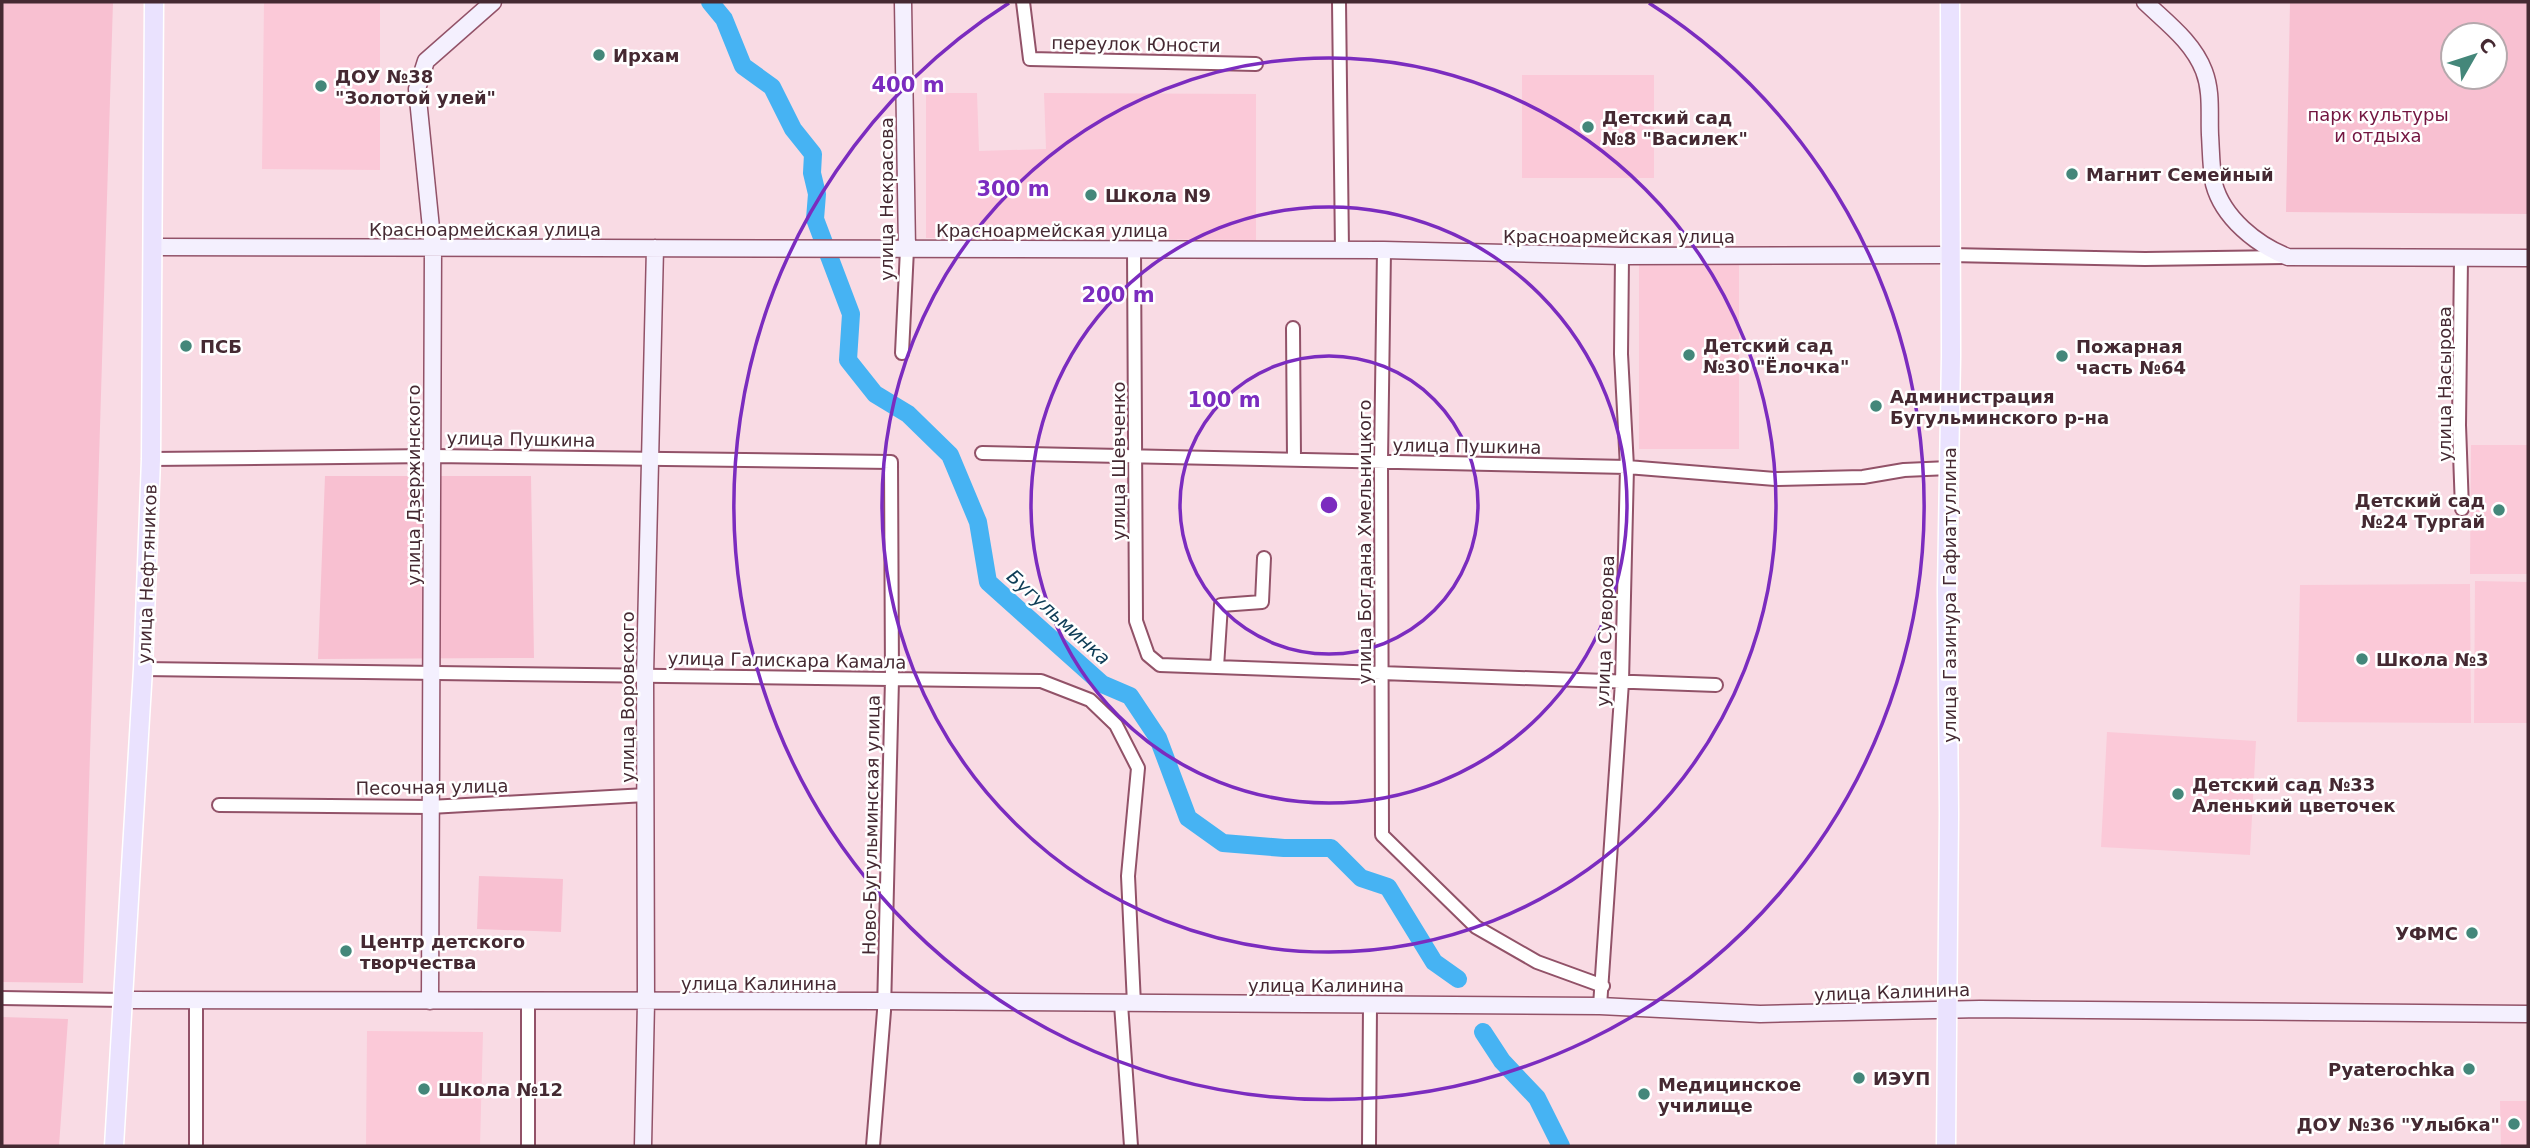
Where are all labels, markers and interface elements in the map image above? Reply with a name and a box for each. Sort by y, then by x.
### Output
north arrow [2439,21,2509,91]
street label: переулок Юности [1051,32,1221,56]
text: С [2474,33,2500,58]
place label: Ирхам [613,45,679,66]
marker: Ирхам [591,47,607,63]
place label: ДОУ №38 "Золотой улей" [335,66,496,108]
text: 400 m [871,73,945,97]
marker: ДОУ №38 "Золотой улей" [313,78,329,94]
park label: парк культуры и отдыха [2307,104,2449,146]
place label: Детский сад №8 "Василек" [1602,107,1748,149]
street label: улица Некрасова [876,117,897,281]
marker: Детский сад №8 "Василек" [1580,119,1596,135]
place label: Магнит Семейный [2086,164,2274,185]
marker: Магнит Семейный [2064,166,2080,182]
text: 300 m [976,177,1050,201]
place label: Школа N9 [1105,185,1211,206]
marker: Школа N9 [1083,187,1099,203]
street label: Красноармейская улица [369,219,601,240]
street label: Красноармейская улица [936,220,1168,241]
street label: Красноармейская улица [1503,226,1735,247]
text: 200 m [1081,283,1155,307]
street label: улица Насырова [2434,306,2455,462]
place label: Детский сад №30 "Ёлочка" [1703,335,1849,377]
place label: ПСБ [200,336,242,357]
place label: Пожарная часть №64 [2076,336,2186,378]
marker: ПСБ [178,338,194,354]
marker: Детский сад №30 "Ёлочка" [1681,347,1697,363]
marker: Пожарная часть №64 [2054,348,2070,364]
street label: улица Шевченко [1108,381,1129,541]
street label: улица Дзержинского [403,385,424,585]
place label: Администрация Бугульминского р-на [1890,386,2109,428]
text: 100 m [1187,388,1261,412]
marker: Администрация Бугульминского р-на [1868,398,1884,414]
street label: улица Богдана Хмельницкого [1354,400,1375,684]
street label: улица Пушкина [446,427,596,451]
street label: улица Пушкина [1392,434,1542,458]
street label: улица Газинура Гафиатуллина [1939,447,1960,743]
street label: улица Нефтяников [133,484,161,664]
place label: Детский сад №24 Тургай [2355,490,2485,532]
centre of rings [1317,493,1341,517]
marker: Детский сад №24 Тургай [2491,502,2507,518]
street label: улица Суворова [1592,555,1618,707]
water label: Бугульминка [1003,565,1115,669]
street label: улица Воровского [617,611,638,783]
street label: улица Галискара Камала [667,647,907,673]
place label: Школа №3 [2376,649,2489,670]
marker: Школа №3 [2354,651,2370,667]
street label: Ново-Бугульминская улица [858,695,884,955]
place label: Детский сад №33 Аленький цветочек [2192,774,2395,816]
street label: Песочная улица [356,775,508,799]
marker: Детский сад №33 Аленький цветочек [2170,786,2186,802]
place label: УФМС [2395,923,2458,944]
marker: УФМС [2464,925,2480,941]
place label: Центр детского творчества [360,931,525,973]
marker: Центр детского творчества [338,943,354,959]
street label: улица Калинина [681,973,837,994]
street label: улица Калинина [1248,975,1404,996]
street label: улица Калинина [1814,979,1970,1005]
place label: Pyaterochka [2328,1059,2455,1080]
marker: Pyaterochka [2461,1061,2477,1077]
place label: ИЭУП [1873,1068,1930,1089]
marker: ИЭУП [1851,1070,1867,1086]
place label: Медицинское училище [1658,1074,1801,1116]
place label: Школа №12 [438,1079,563,1100]
marker: Школа №12 [416,1081,432,1097]
marker: Медицинское училище [1636,1086,1652,1102]
place label: ДОУ №36 "Улыбка" [2297,1114,2500,1135]
marker: ДОУ №36 "Улыбка" [2506,1116,2522,1132]

